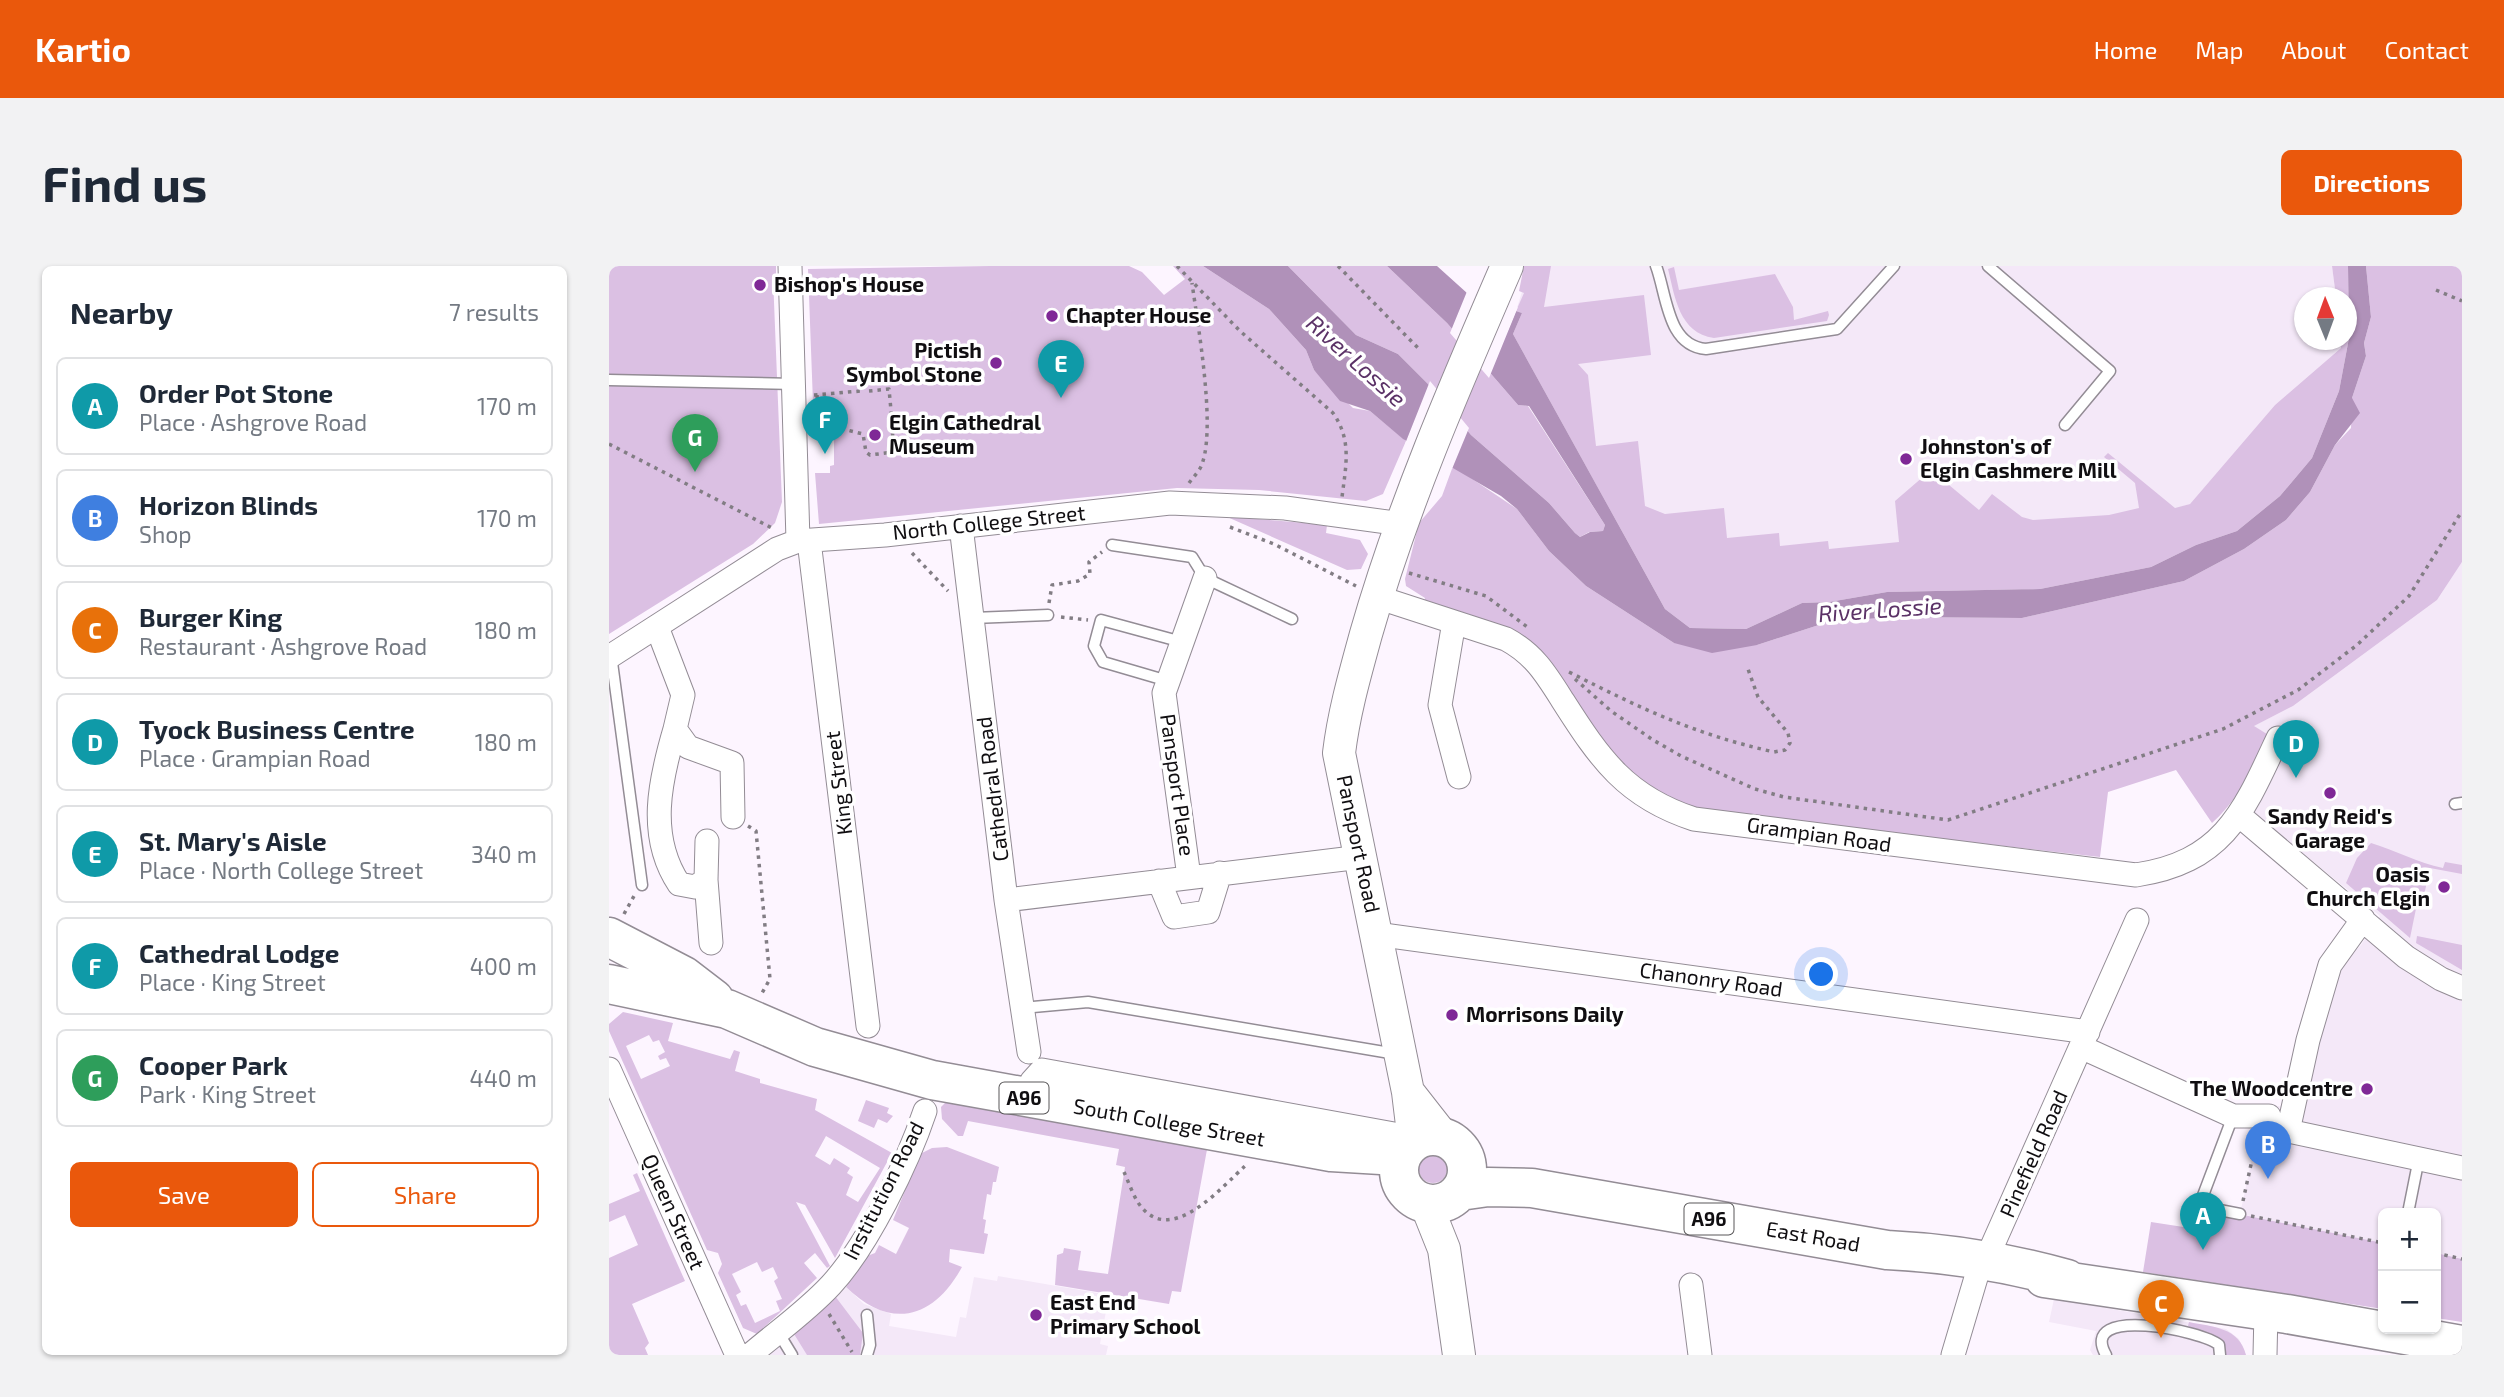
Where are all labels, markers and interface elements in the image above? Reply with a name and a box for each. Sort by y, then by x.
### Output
text: Kartio [35,29,131,69]
text: Home [2094,35,2157,64]
text: Map [2195,35,2243,64]
text: About [2281,35,2347,64]
text: Contact [2385,35,2469,64]
button: Directions [2281,150,2462,215]
text: Find us [42,153,207,212]
place label: Bishop's House [774,271,924,296]
marker: Bishop's House [752,277,768,293]
north arrow [2294,287,2357,350]
text: Nearby [70,294,173,330]
text: 7 results [449,298,539,326]
place label: Chapter House [1066,302,1212,327]
marker: Chapter House [1044,308,1060,324]
water label: River Lossie [1301,308,1412,412]
place label: Pictish Symbol Stone [846,337,982,387]
pin: E [1038,340,1084,398]
marker: Pictish Symbol Stone [988,355,1004,371]
text: Order Pot Stone [139,377,333,408]
text: A [87,392,103,420]
text: 170 m [477,392,537,420]
pin: F [802,396,848,454]
text: Place · Ashgrove Road [139,408,367,436]
place label: Elgin Cathedral Museum [889,409,1041,458]
pin: G [672,414,718,472]
marker: Elgin Cathedral Museum [867,427,883,443]
place label: Johnston's of Elgin Cashmere Mill [1920,433,2117,482]
marker: Johnston's of Elgin Cashmere Mill [1898,451,1914,467]
text: Horizon Blinds [139,489,318,520]
street label: North College Street [891,499,1086,544]
text: B [88,504,102,532]
text: 170 m [477,504,537,532]
text: Shop [139,520,192,548]
water label: River Lossie [1817,591,1943,627]
text: Burger King [139,601,282,632]
text: C [88,616,102,644]
text: 180 m [475,616,537,644]
text: Restaurant · Ashgrove Road [139,632,427,660]
street label: Pansport Place [1156,712,1201,858]
text: Tyock Business Centre [139,713,415,744]
street label: Cathedral Road [970,715,1013,863]
pin: D [2273,720,2319,778]
text: D [87,728,103,756]
text: 180 m [475,728,537,756]
street label: King Street [819,730,856,837]
text: Place · Grampian Road [139,744,371,772]
street label: Pansport Road [1333,772,1386,915]
marker: Sandy Reid's Garage [2322,785,2338,801]
place label: Sandy Reid's Garage [2268,803,2392,852]
street label: Grampian Road [1745,811,1893,856]
text: St. Mary's Aisle [139,825,327,856]
text: E [88,840,102,868]
text: 340 m [471,840,537,868]
text: Place · North College Street [139,856,423,884]
place label: Oasis Church Elgin [2306,861,2430,910]
marker: Oasis Church Elgin [2436,879,2452,895]
text: Cathedral Lodge [139,937,339,968]
text: F [89,952,101,980]
text: 400 m [470,952,537,980]
street label: Chanonry Road [1638,956,1784,1001]
your location [1804,957,1838,991]
text: Place · King Street [139,968,326,996]
place label: Morrisons Daily [1466,1001,1624,1027]
marker: Morrisons Daily [1444,1007,1460,1023]
text: Cooper Park [139,1049,288,1080]
text: G [88,1064,102,1092]
text: 440 m [470,1064,537,1092]
place label: The Woodcentre [2190,1075,2353,1100]
text: Park · King Street [139,1080,316,1108]
marker: The Woodcentre [2359,1081,2375,1097]
road number: A96 [999,1083,1049,1114]
street label: Pinefield Road [1993,1086,2072,1221]
street label: South College Street [1071,1092,1267,1151]
street label: Institution Road [837,1117,928,1264]
pin: B [2245,1121,2291,1179]
street label: Queen Street [637,1150,711,1273]
button: Save [70,1162,298,1227]
button: Share [312,1162,539,1227]
pin: A [2180,1192,2226,1250]
road number: A96 [1685,1203,1733,1234]
map controls [2378,1208,2441,1334]
button: + [2378,1208,2441,1271]
street label: East Road [1764,1215,1862,1256]
button: − [2378,1271,2441,1334]
pin: C [2138,1280,2184,1338]
place label: East End Primary School [1050,1289,1201,1339]
marker: East End Primary School [1028,1307,1044,1323]

